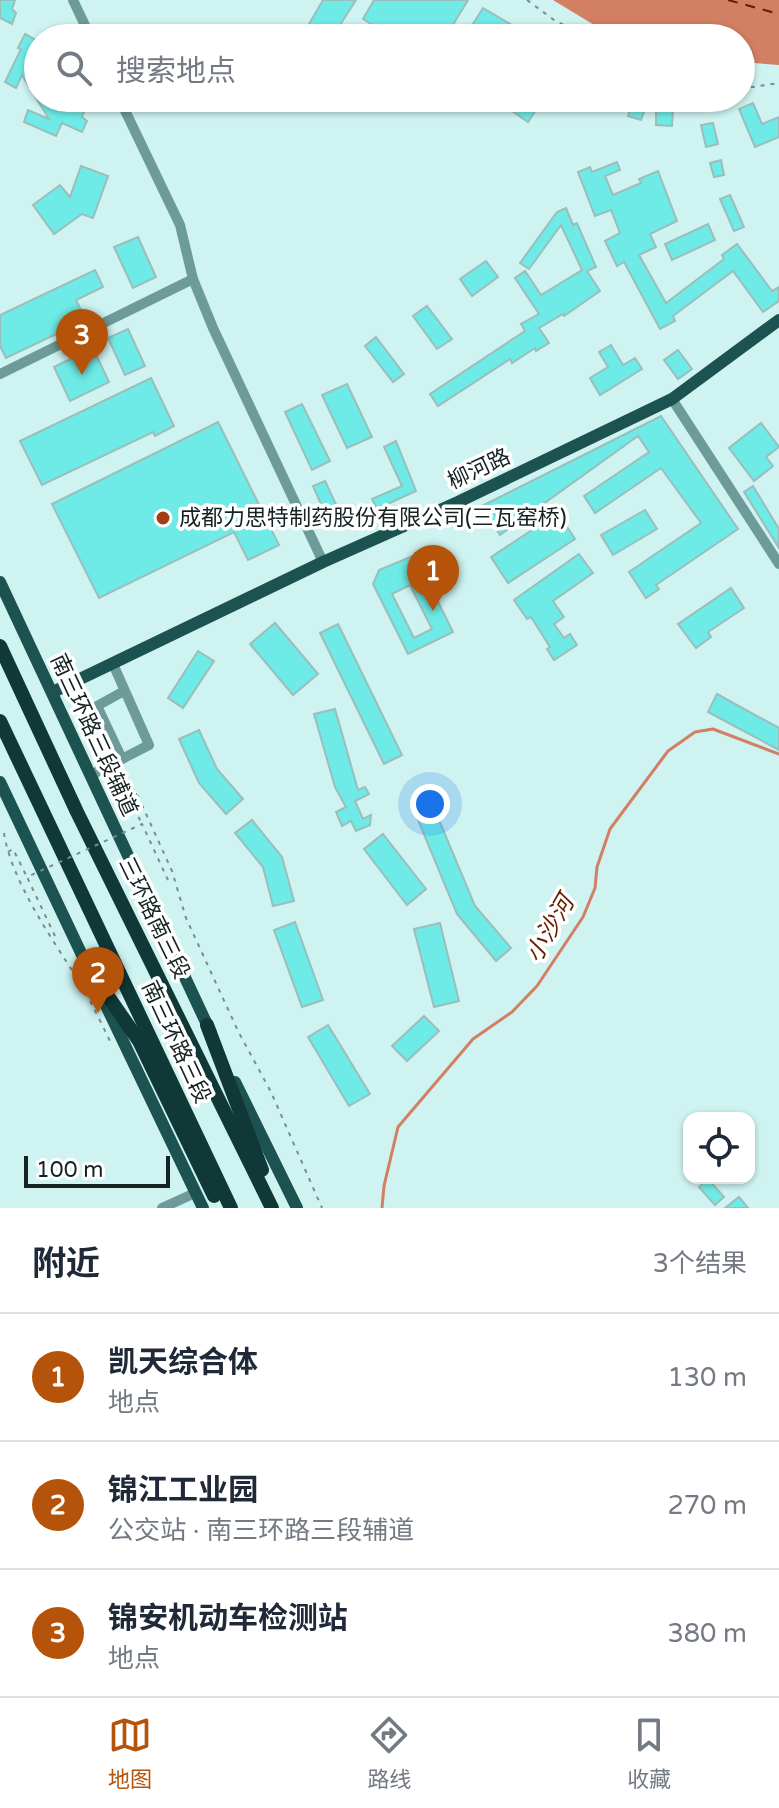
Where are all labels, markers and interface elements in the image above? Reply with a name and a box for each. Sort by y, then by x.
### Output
search box [24,24,755,112]
icon: search [52,46,96,90]
text: 搜索地点 [116,53,236,90]
pin: 3 [56,309,108,375]
street label: 柳河路 [444,443,514,495]
place label: 成都力思特制药股份有限公司(三瓦窑桥) [179,505,567,531]
marker: 成都力思特制药股份有限公司(三瓦窑桥) [154,509,172,527]
pin: 1 [407,545,459,611]
street label: 南三环路三段辅道 [45,650,143,820]
your location [410,784,450,824]
street label: 三环路南三段 [113,853,195,983]
water label: 小沙河 [519,887,583,967]
pin: 2 [72,947,124,1013]
street label: 南三环路三段 [136,977,216,1107]
map controls [683,1112,755,1184]
button: locate [683,1112,755,1184]
scale bar [24,1152,170,1188]
text: 100 m [36,1157,103,1183]
text: 附近 [32,1244,100,1285]
text: 3个结果 [653,1248,747,1279]
text: 凯天综合体 [108,1344,258,1381]
text: 1 [50,1362,66,1393]
text: 130 m [667,1362,747,1393]
text: 地点 [108,1387,160,1418]
text: 锦江工业园 [108,1472,258,1509]
text: 2 [50,1490,66,1521]
text: 270 m [667,1490,747,1521]
text: 公交站 · 南三环路三段辅道 [108,1515,414,1546]
text: 锦安机动车检测站 [108,1600,348,1637]
text: 3 [50,1618,66,1649]
text: 380 m [667,1618,747,1649]
text: 地点 [108,1643,160,1674]
tab: 地图 [108,1713,152,1793]
tab: 路线 [367,1713,411,1793]
tab: 收藏 [627,1713,671,1793]

